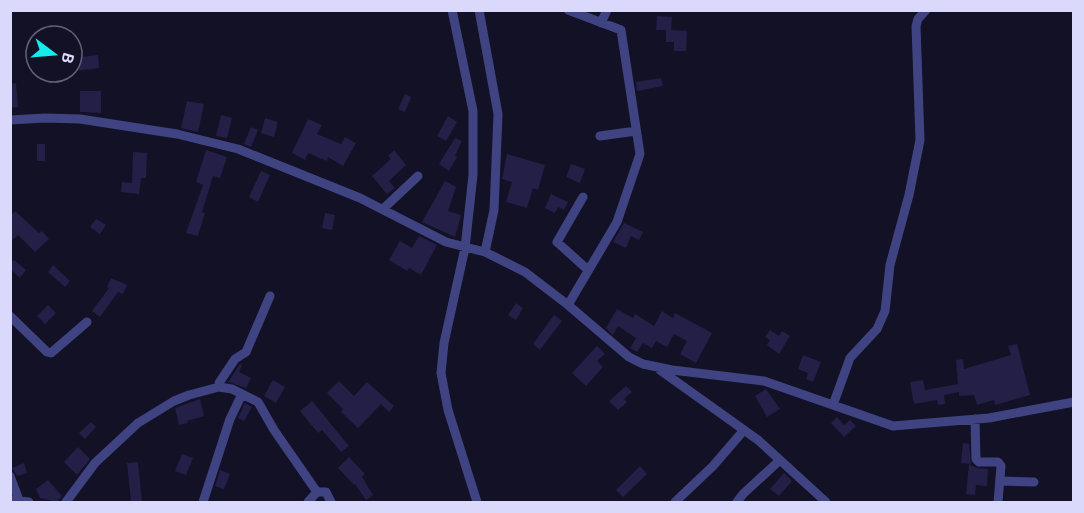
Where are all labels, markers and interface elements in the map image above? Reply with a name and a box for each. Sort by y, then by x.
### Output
north arrow [24,24,84,84]
text: B [58,51,79,66]

